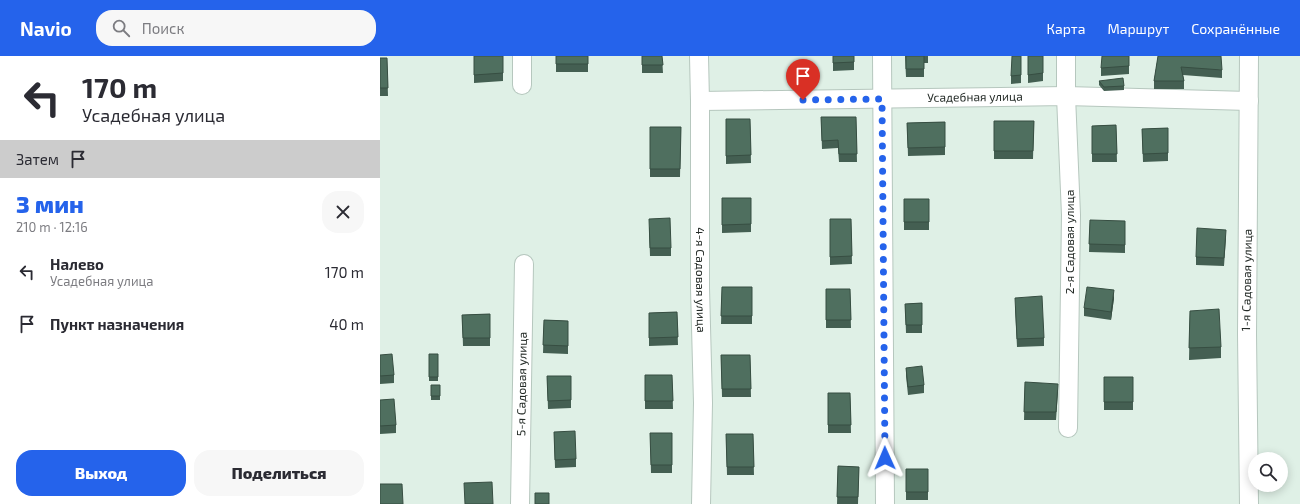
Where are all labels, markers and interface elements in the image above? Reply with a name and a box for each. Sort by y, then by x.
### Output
search box [96,10,376,46]
text: Navio [20,17,72,40]
icon: search [110,17,132,39]
text: Поиск [142,19,185,37]
text: Карта [1047,20,1085,37]
text: Маршрут [1107,20,1169,37]
text: Сохранённые [1191,20,1280,37]
pin [786,59,820,100]
icon: arrive [792,65,814,87]
text: 170 m [82,70,157,104]
icon: left [16,72,68,124]
street label: Усадебная улица [927,89,1023,104]
text: Усадебная улица [82,104,225,126]
icon: arrive [67,148,89,170]
text: Затем [16,150,59,168]
text: 3 мин [16,189,84,218]
street label: 2-я Садовая улица [1062,190,1077,294]
button: close [322,191,364,233]
text: 210 m · 12:16 [16,219,88,235]
street label: 4-я Садовая улица [693,227,709,333]
street label: 1-я Садовая улица [1238,229,1255,331]
text: Налево [50,255,104,273]
icon: left [16,261,38,283]
text: 170 m [325,263,364,281]
text: Усадебная улица [50,273,153,289]
icon: arrive [16,313,38,335]
text: Пункт назначения [50,315,184,333]
text: 40 m [329,315,364,333]
street label: 5-я Садовая улица [513,332,529,436]
position arrow [864,437,906,479]
button: Выход [16,450,186,496]
button: Поделиться [194,450,364,496]
map controls [1248,452,1288,492]
button: search [1248,452,1288,492]

